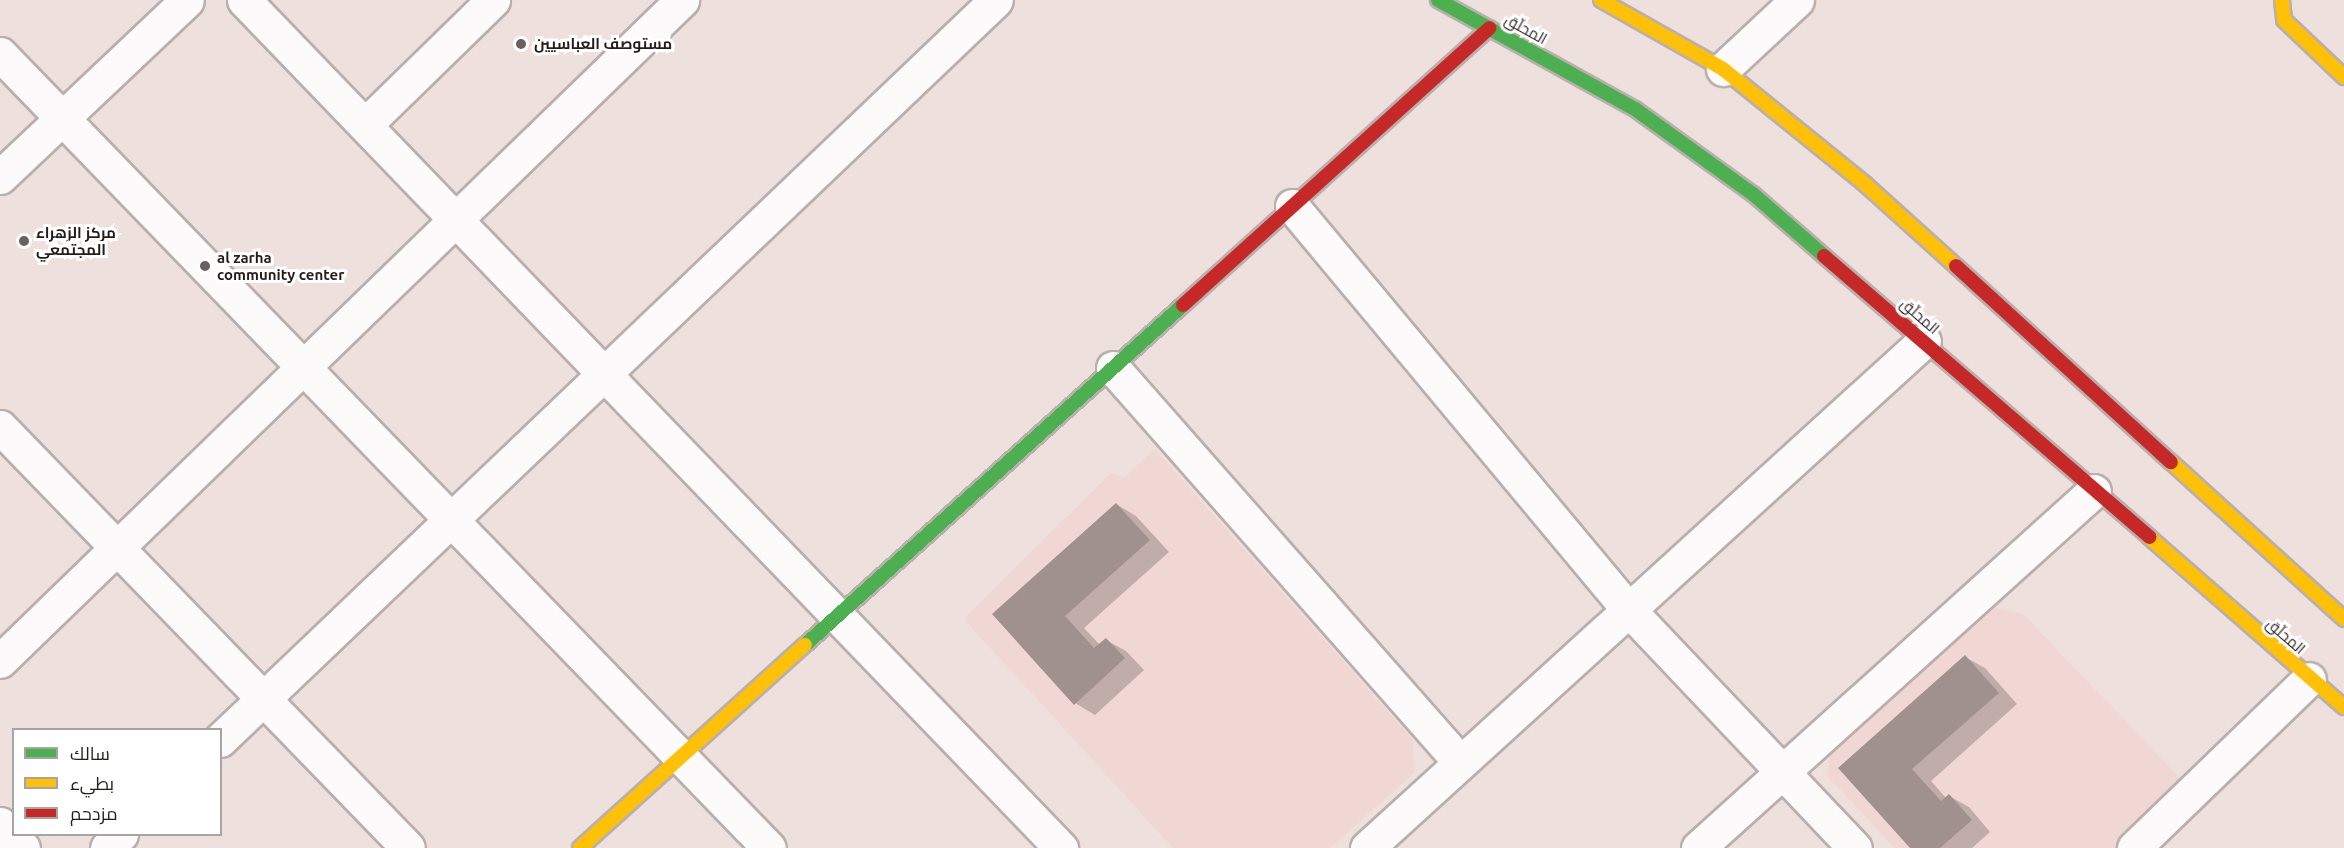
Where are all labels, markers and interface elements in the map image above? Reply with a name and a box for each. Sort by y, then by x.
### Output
street label: المحلّق [1502,10,1550,48]
marker: مستوصف العباسيين [512,35,530,53]
place label: مستوصف العباسيين [534,35,672,53]
place label: مركز الزهراء المجتمعي [36,223,116,258]
marker: مركز الزهراء المجتمعي [17,234,31,248]
place label: al zarha community center [217,248,344,283]
marker: al zarha community center [198,259,212,273]
street label: المحلّق [1897,294,1943,338]
street label: المحلّق [2263,614,2309,658]
legend [12,728,222,836]
text: سالك [70,743,110,763]
text: بطيء [70,773,114,793]
text: مزدحم [70,803,118,823]

